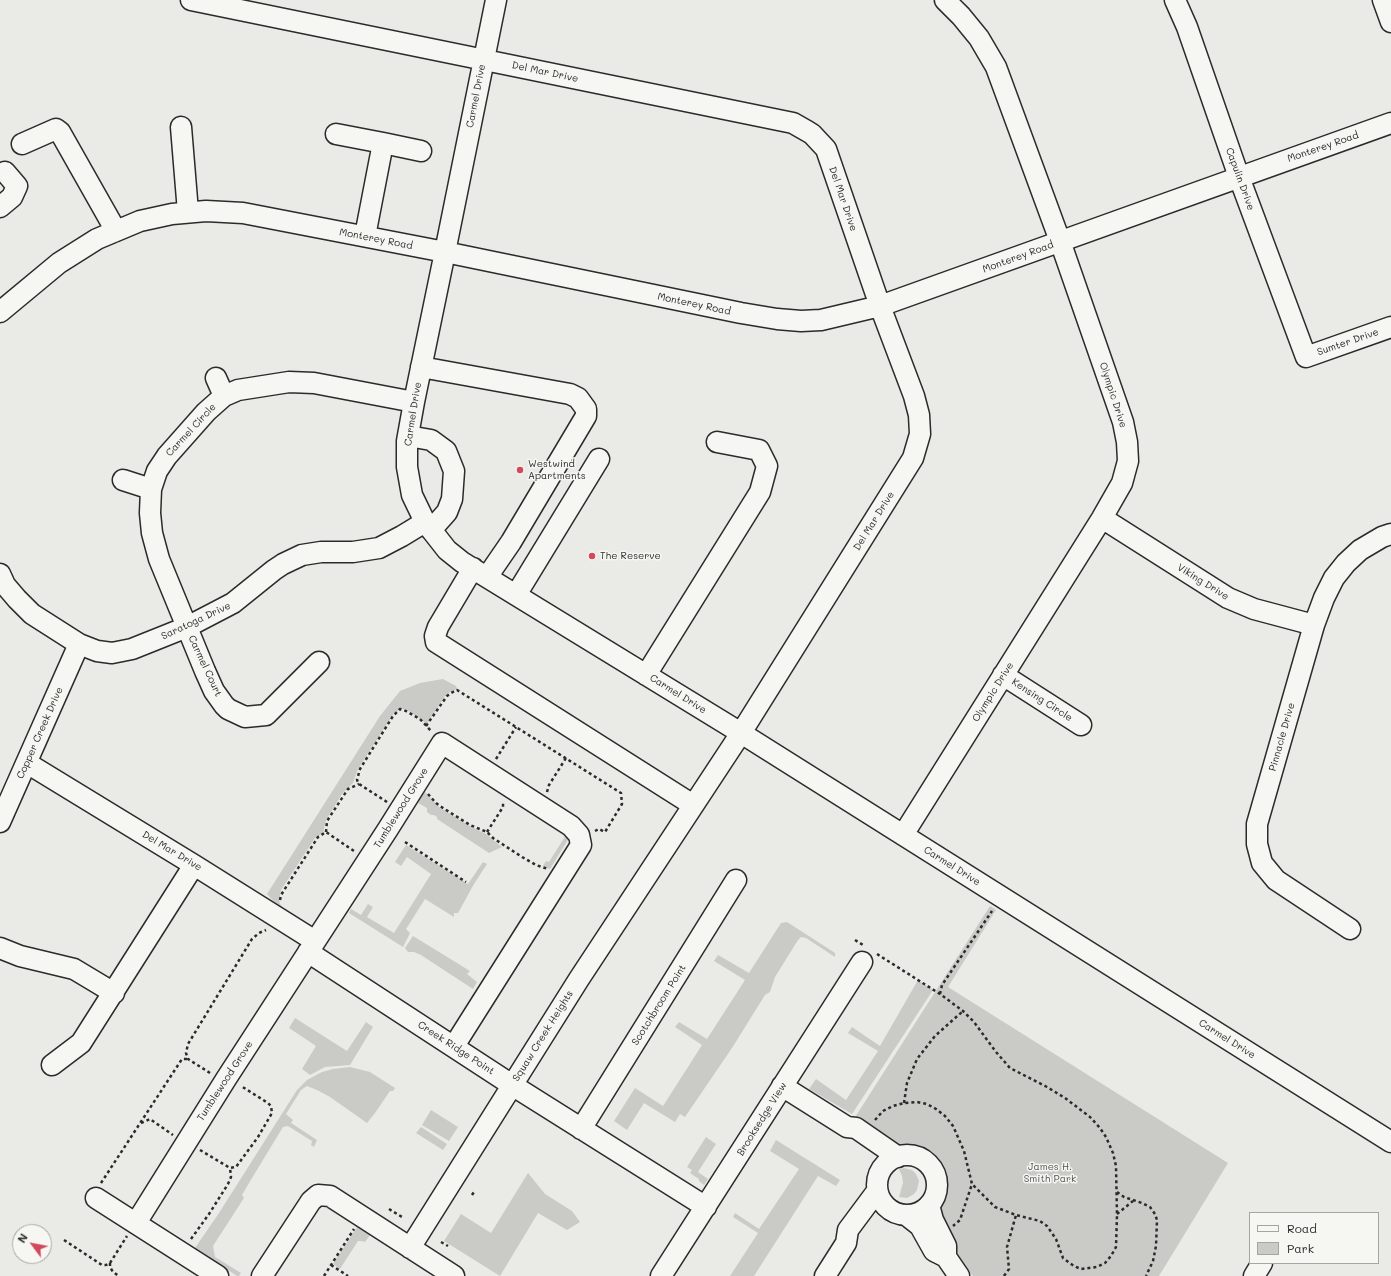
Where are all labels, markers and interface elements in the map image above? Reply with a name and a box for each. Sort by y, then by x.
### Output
street label: Del Mar Drive [511,59,579,85]
street label: Carmel Drive [464,63,488,129]
street label: Monterey Road [1286,129,1360,165]
street label: Capulin Drive [1223,146,1257,212]
street label: Del Mar Drive [826,165,860,233]
street label: Monterey Road [338,226,414,252]
street label: Monterey Road [981,239,1055,275]
street label: Monterey Road [656,290,732,318]
street label: Sumter Drive [1316,326,1380,358]
street label: Olympic Drive [1097,361,1129,429]
street label: Carmel Drive [402,381,424,447]
street label: Carmel Circle [163,401,219,459]
place label: Westwind Apartments [528,458,586,482]
marker: Westwind Apartments [515,465,525,475]
street label: Del Mar Drive [851,489,897,553]
place label: The Reserve [600,550,661,562]
marker: The Reserve [587,551,597,561]
street label: Viking Drive [1175,561,1231,603]
street label: Saratoga Drive [159,600,233,642]
street label: Carmel Court [186,633,224,699]
street label: Olympic Drive [970,660,1016,724]
street label: Carmel Drive [647,672,709,716]
street label: Kensing Circle [1009,676,1075,724]
street label: Copper Creek Drive [14,685,66,781]
street label: Pinnacle Drive [1266,701,1298,773]
street label: Tumblewood Grove [371,765,431,851]
street label: Del Mar Drive [140,828,204,874]
street label: Carmel Drive [921,844,983,888]
street label: Scotchbroom Point [629,962,689,1048]
street label: Squaw Creek Heights [510,988,576,1084]
street label: Carmel Drive [1196,1017,1258,1061]
street label: Creek Ridge Point [415,1019,497,1077]
street label: Tumblewood Grove [195,1039,255,1123]
street label: Brooksedge View [735,1080,789,1158]
park label: James H. Smith Park [1024,1161,1076,1184]
legend [1249,1212,1379,1264]
text: Road [1287,1220,1317,1236]
north arrow [12,1224,52,1264]
text: N [14,1230,31,1245]
text: Park [1287,1240,1314,1256]

